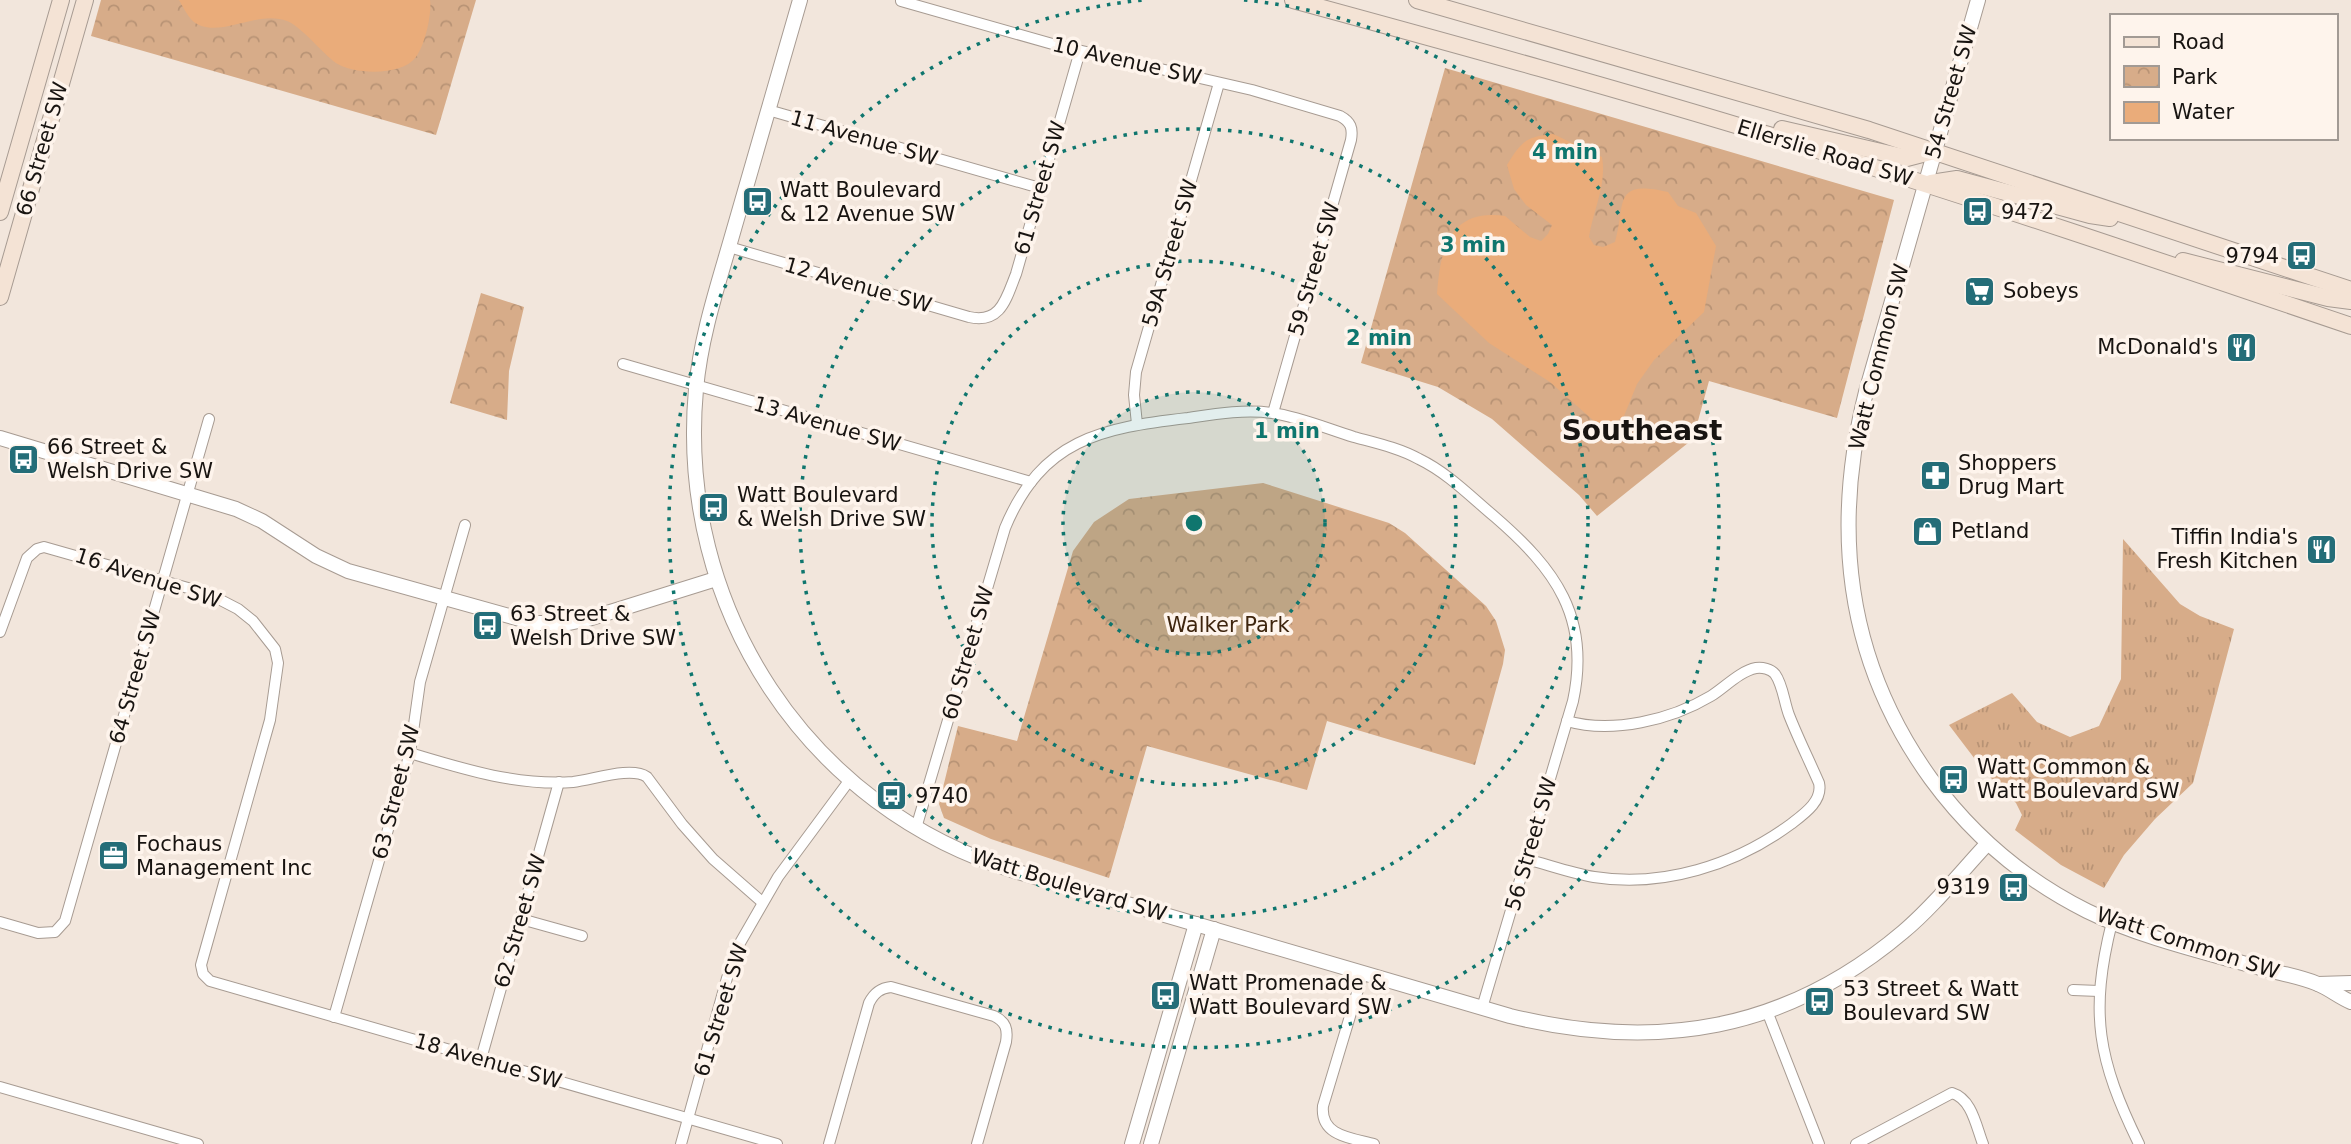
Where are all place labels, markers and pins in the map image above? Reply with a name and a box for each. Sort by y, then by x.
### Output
place label: Watt Boulevard & 12 Avenue SW [780,178,955,226]
bus stop icon: Watt Boulevard & 12 Avenue SW [740,185,774,219]
bus stop icon: 9472 [1961,195,1995,229]
place label: 9472 [2001,200,2054,224]
bus stop icon: 9794 [2285,239,2319,273]
place label: 9794 [2226,244,2279,268]
supermarket icon: Sobeys [1963,274,1997,308]
place label: Sobeys [2003,279,2079,303]
restaurant icon: McDonald's [2224,330,2258,364]
place label: McDonald's [2097,335,2218,359]
place label: 66 Street & Welsh Drive SW [47,435,213,483]
bus stop icon: 66 Street & Welsh Drive SW [7,442,41,476]
place label: Shoppers Drug Mart [1958,451,2064,499]
pharmacy icon: Shoppers Drug Mart [1918,458,1952,492]
place label: Watt Boulevard & Welsh Drive SW [737,483,926,531]
bus stop icon: Watt Boulevard & Welsh Drive SW [697,490,731,524]
centre of rings [1182,511,1206,535]
shop icon: Petland [1911,514,1945,548]
place label: Petland [1951,519,2029,543]
place label: Tiffin India's Fresh Kitchen [2157,525,2298,573]
restaurant icon: Tiffin India's Fresh Kitchen [2304,532,2338,566]
place label: 63 Street & Welsh Drive SW [510,602,676,650]
bus stop icon: 63 Street & Welsh Drive SW [470,609,504,643]
place label: Watt Common & Watt Boulevard SW [1977,755,2180,803]
bus stop icon: Watt Common & Watt Boulevard SW [1937,762,1971,796]
bus stop icon: 9740 [875,779,909,813]
place label: 9740 [915,784,968,808]
place label: Fochaus Management Inc [136,832,312,880]
office icon: Fochaus Management Inc [96,839,130,873]
bus stop icon: 9319 [1996,870,2030,904]
place label: 9319 [1937,875,1990,899]
place label: Watt Promenade & Watt Boulevard SW [1189,971,1392,1019]
place label: 53 Street & Watt Boulevard SW [1843,977,2019,1025]
bus stop icon: Watt Promenade & Watt Boulevard SW [1149,978,1183,1012]
bus stop icon: 53 Street & Watt Boulevard SW [1803,984,1837,1018]

